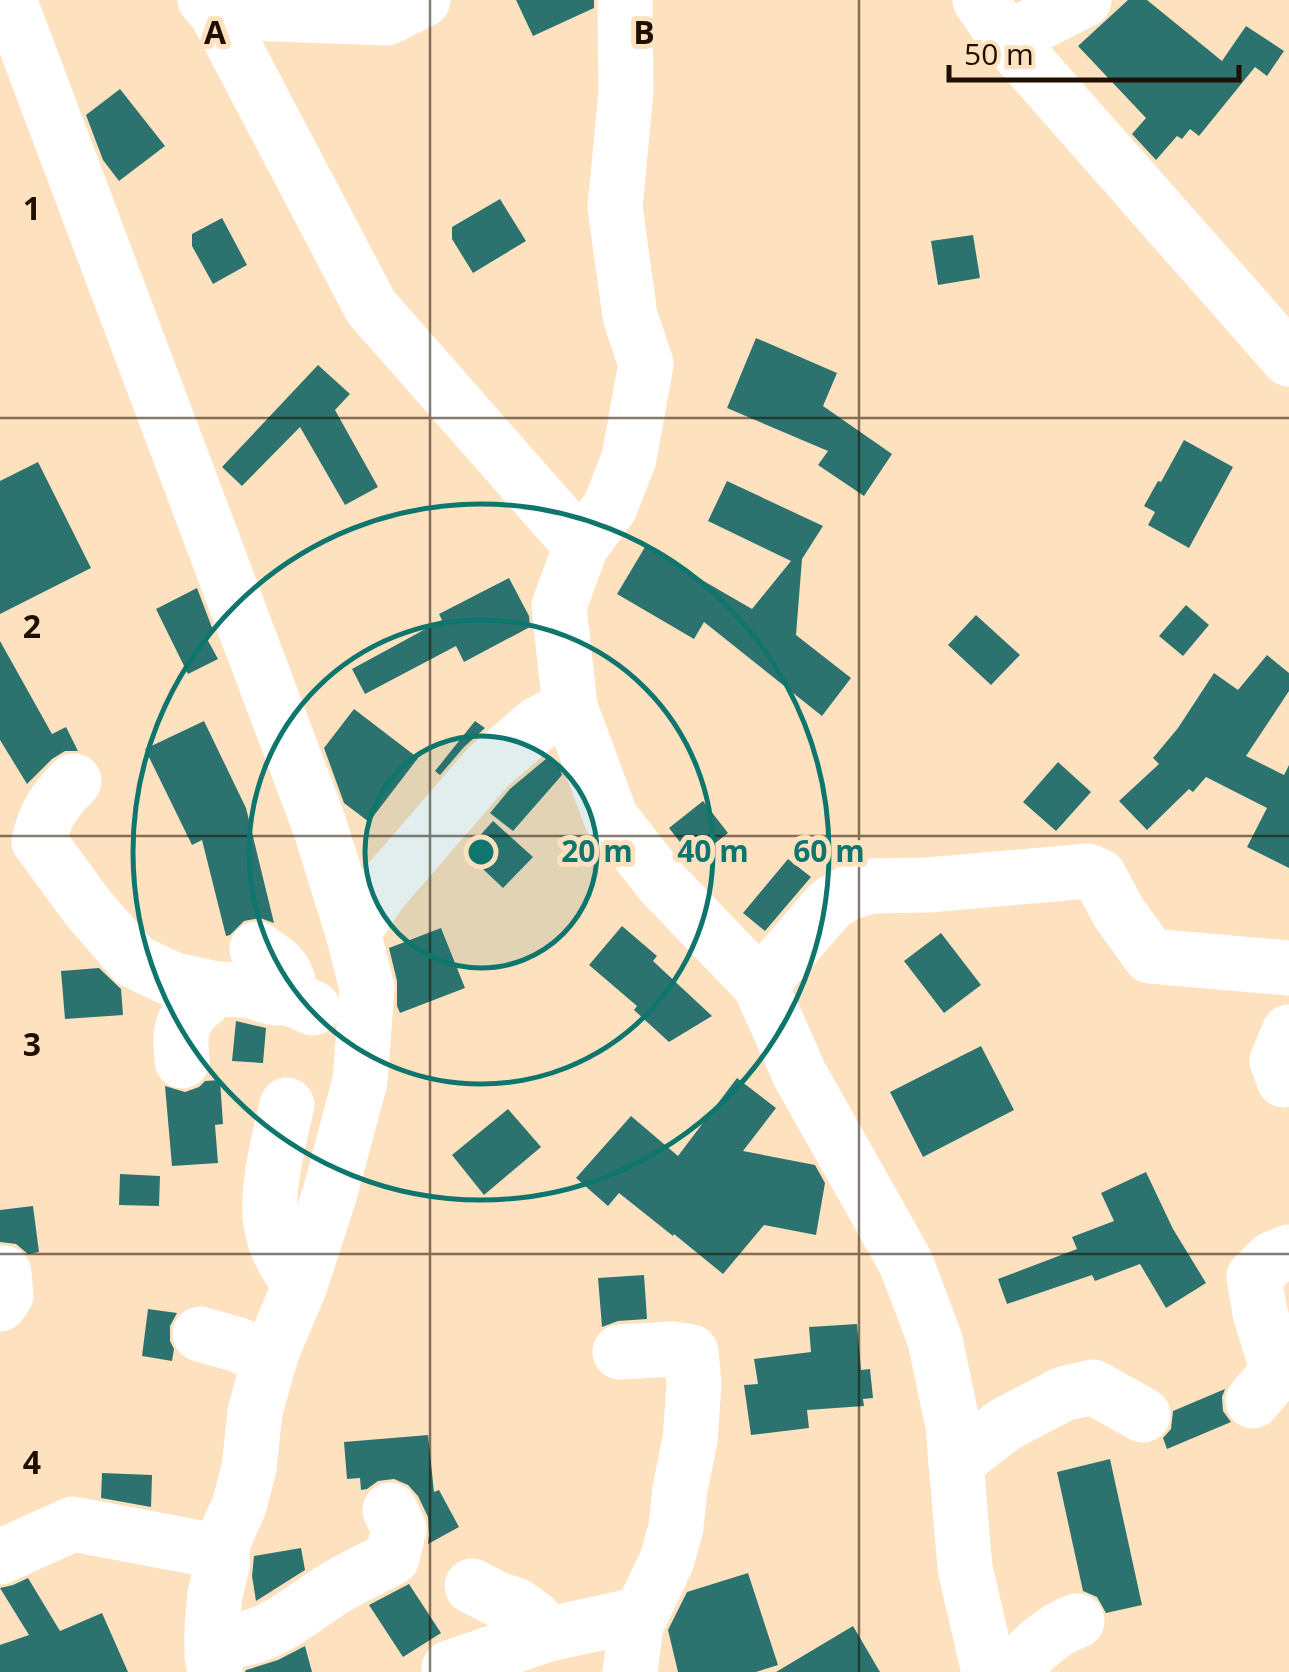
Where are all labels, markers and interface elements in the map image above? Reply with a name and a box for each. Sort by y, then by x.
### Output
text: A [204,10,227,53]
text: B [633,10,655,53]
scale bar [949,20,1239,82]
text: 50 m [964,33,1034,74]
text: 1 [23,186,41,229]
text: 2 [23,604,41,647]
text: 20 m [561,830,633,871]
text: 40 m [677,830,749,871]
text: 60 m [793,830,865,871]
centre of rings [463,834,499,870]
text: 3 [23,1022,41,1065]
text: 4 [23,1440,41,1483]

